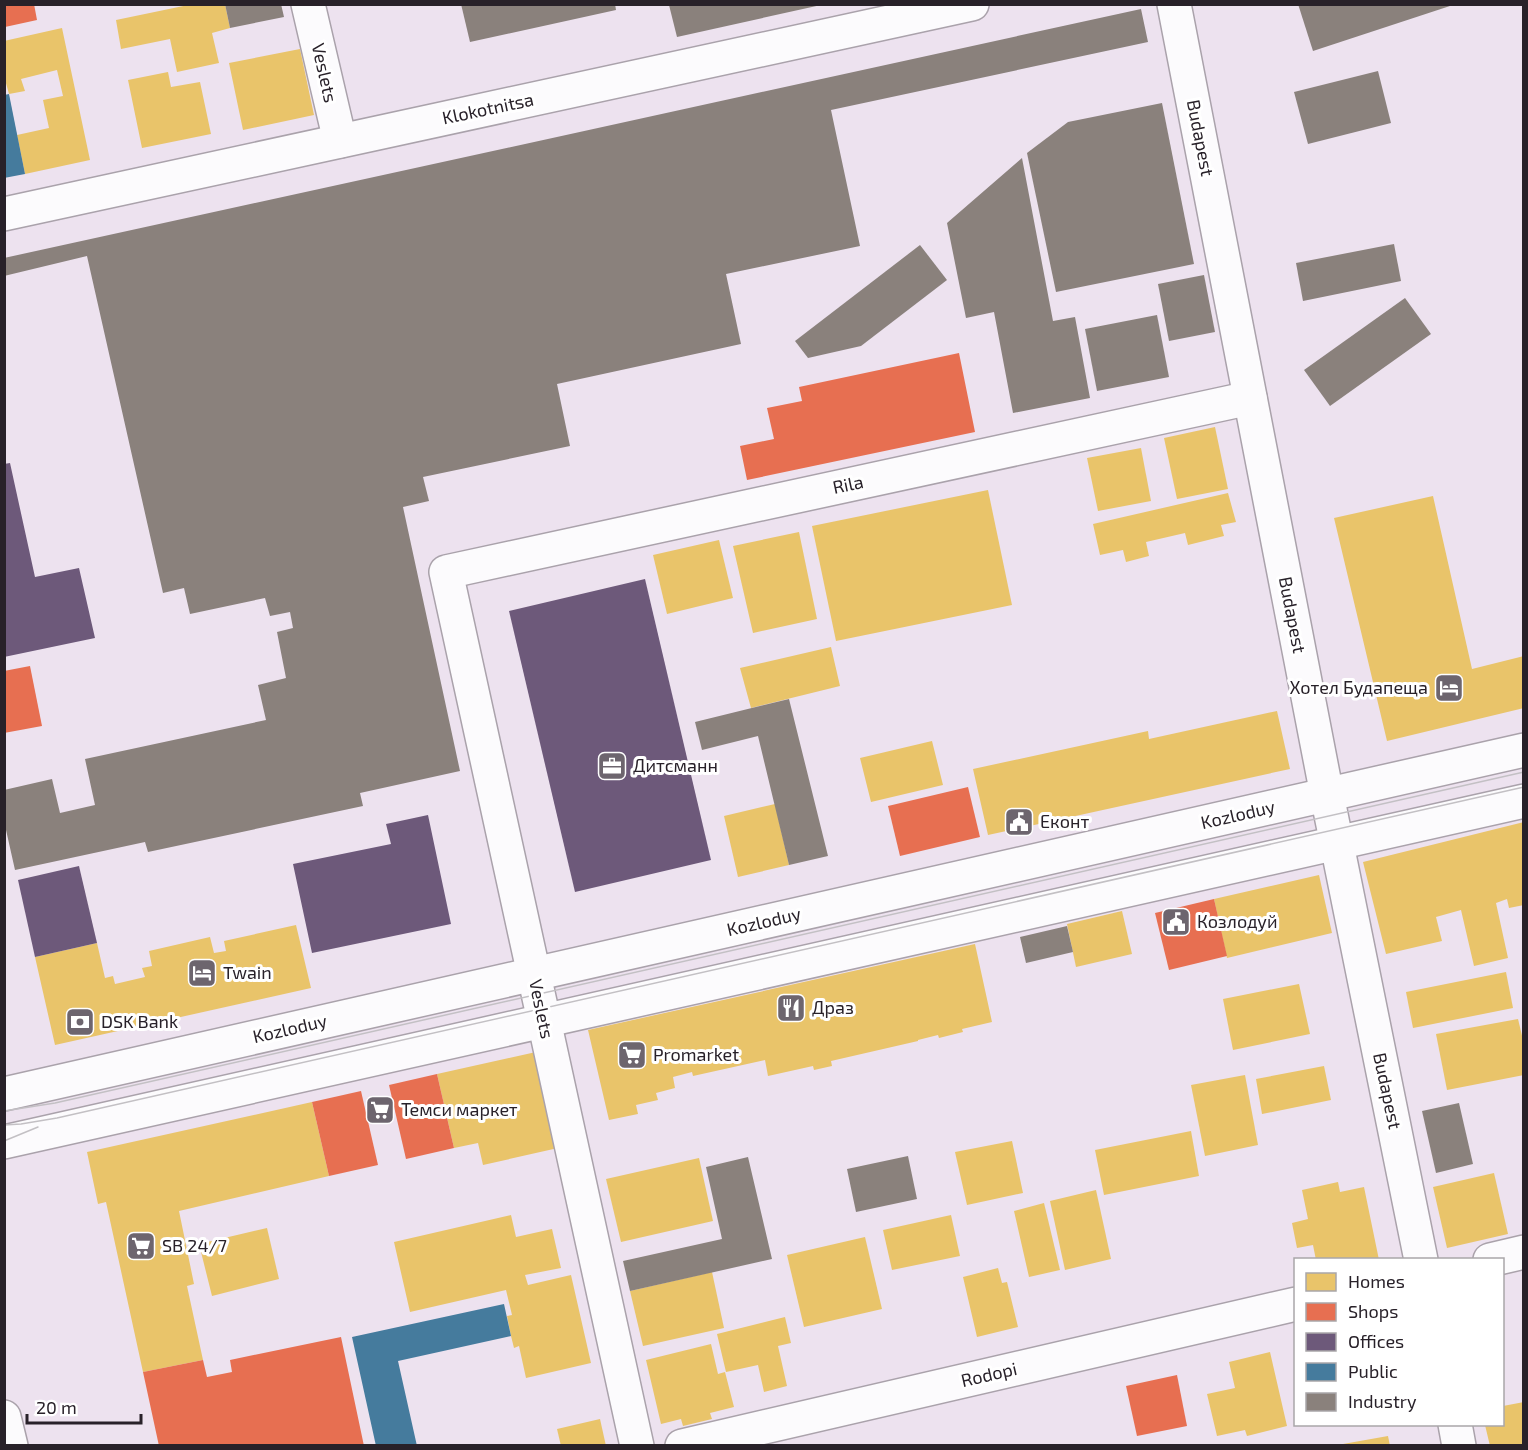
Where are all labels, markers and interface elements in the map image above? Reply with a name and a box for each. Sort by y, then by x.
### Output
street label: Veslets [307,41,342,105]
street label: Klokotnitsa [440,88,536,128]
street label: Budapest [1183,98,1219,178]
street label: Rila [830,470,865,498]
street label: Budapest [1275,575,1311,655]
hotel icon: Хотел Будапеща [1433,672,1465,704]
place label: Хотел Будапеща [1289,676,1428,698]
office icon: Дитсманн [596,750,628,782]
place label: Дитсманн [633,754,718,776]
street label: Kozloduy [1199,795,1277,833]
public building icon: Еконт [1003,806,1035,838]
place label: Еконт [1040,810,1089,832]
street label: Kozloduy [725,902,803,940]
public building icon: Козлодуй [1160,906,1192,938]
place label: Козлодуй [1197,910,1277,932]
hotel icon: Twain [186,957,218,989]
place label: Twain [223,961,272,983]
street label: Veslets [525,977,559,1040]
restaurant icon: Драз [775,992,807,1024]
place label: Драз [812,996,854,1018]
bank icon: DSK Bank [64,1006,96,1038]
street label: Kozloduy [251,1009,329,1047]
place label: DSK Bank [101,1010,178,1032]
supermarket icon: Promarket [616,1039,648,1071]
place label: Promarket [653,1043,739,1065]
street label: Budapest [1369,1050,1407,1131]
supermarket icon: Темси маркет [364,1094,396,1126]
place label: Темси маркет [401,1098,518,1120]
supermarket icon: SB 24/7 [125,1230,157,1262]
place label: SB 24/7 [162,1234,227,1256]
legend [1294,1258,1504,1426]
text: Homes [1348,1270,1405,1292]
text: Shops [1348,1300,1398,1322]
text: Offices [1348,1330,1404,1352]
street label: Rodopi [959,1357,1019,1391]
text: Public [1348,1360,1398,1382]
scale bar [27,1387,141,1425]
text: Industry [1348,1390,1417,1412]
text: 20 m [36,1396,77,1418]

